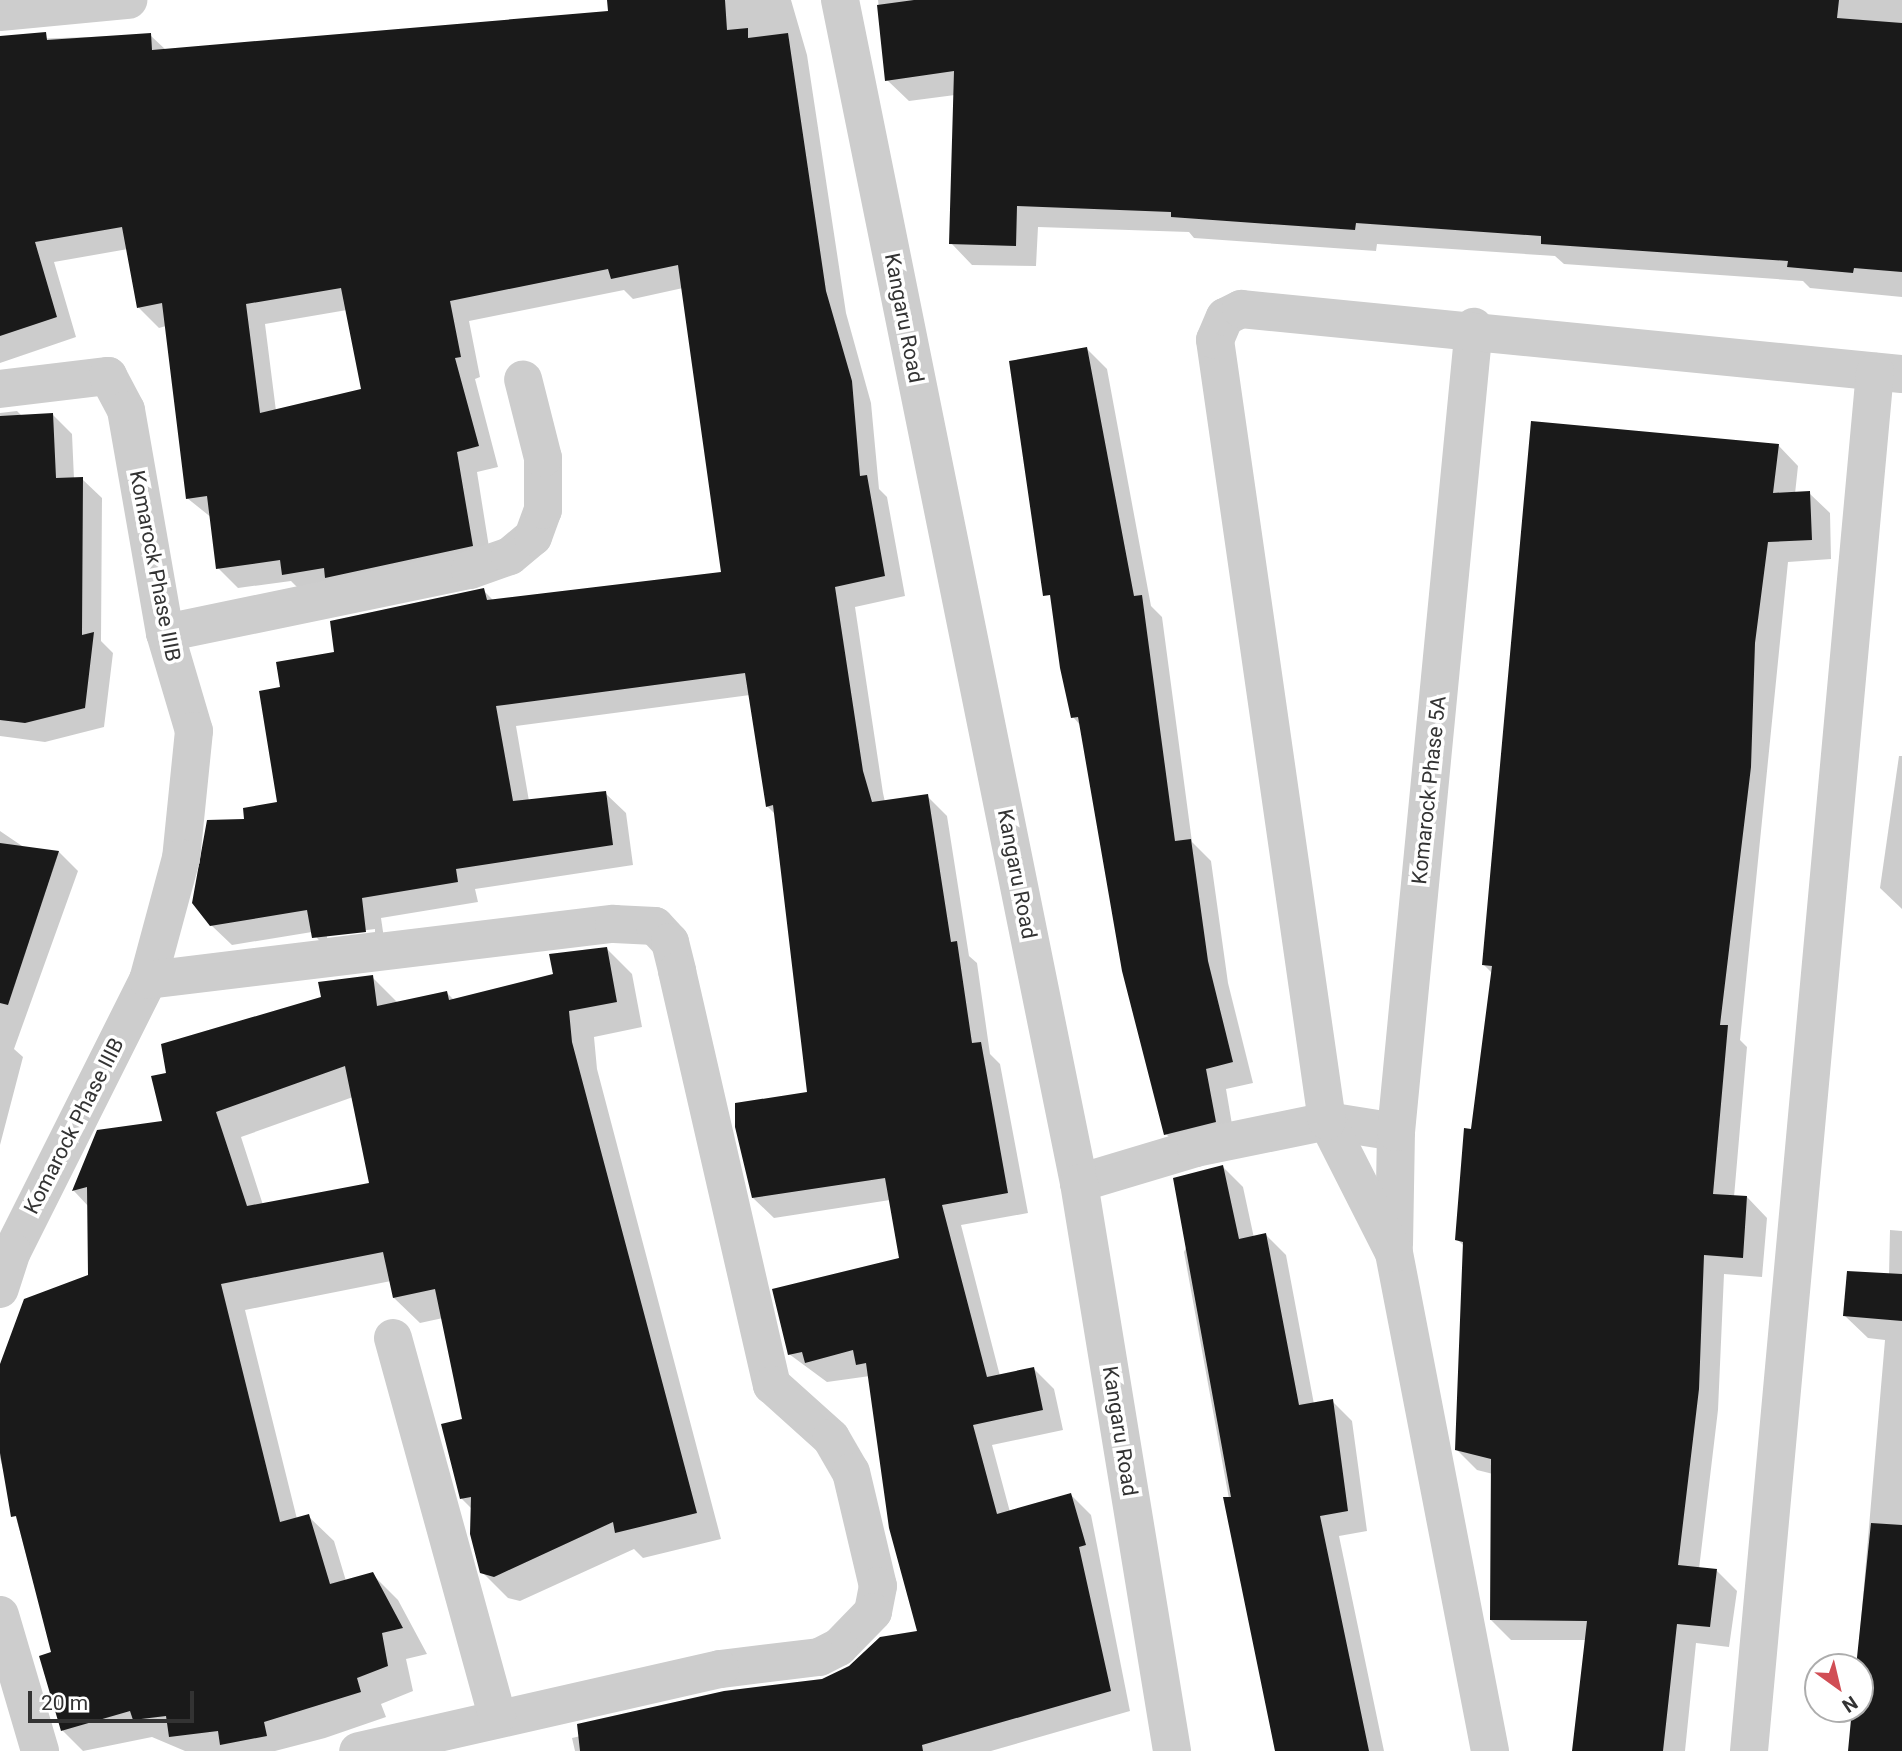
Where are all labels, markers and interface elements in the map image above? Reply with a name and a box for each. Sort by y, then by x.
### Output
street label: Kangaru Road [879,251,929,385]
street label: Komarock Phase IIIB [124,468,186,664]
street label: Komarock Phase 5A [1407,695,1451,885]
street label: Kangaru Road [992,807,1042,941]
street label: Komarock Phase IIIB [19,1034,129,1218]
street label: Kangaru Road [1097,1364,1143,1498]
north arrow [1804,1653,1874,1723]
scale bar [32,1678,198,1722]
text: 20 m [41,1691,88,1715]
text: N [1838,1691,1862,1717]

